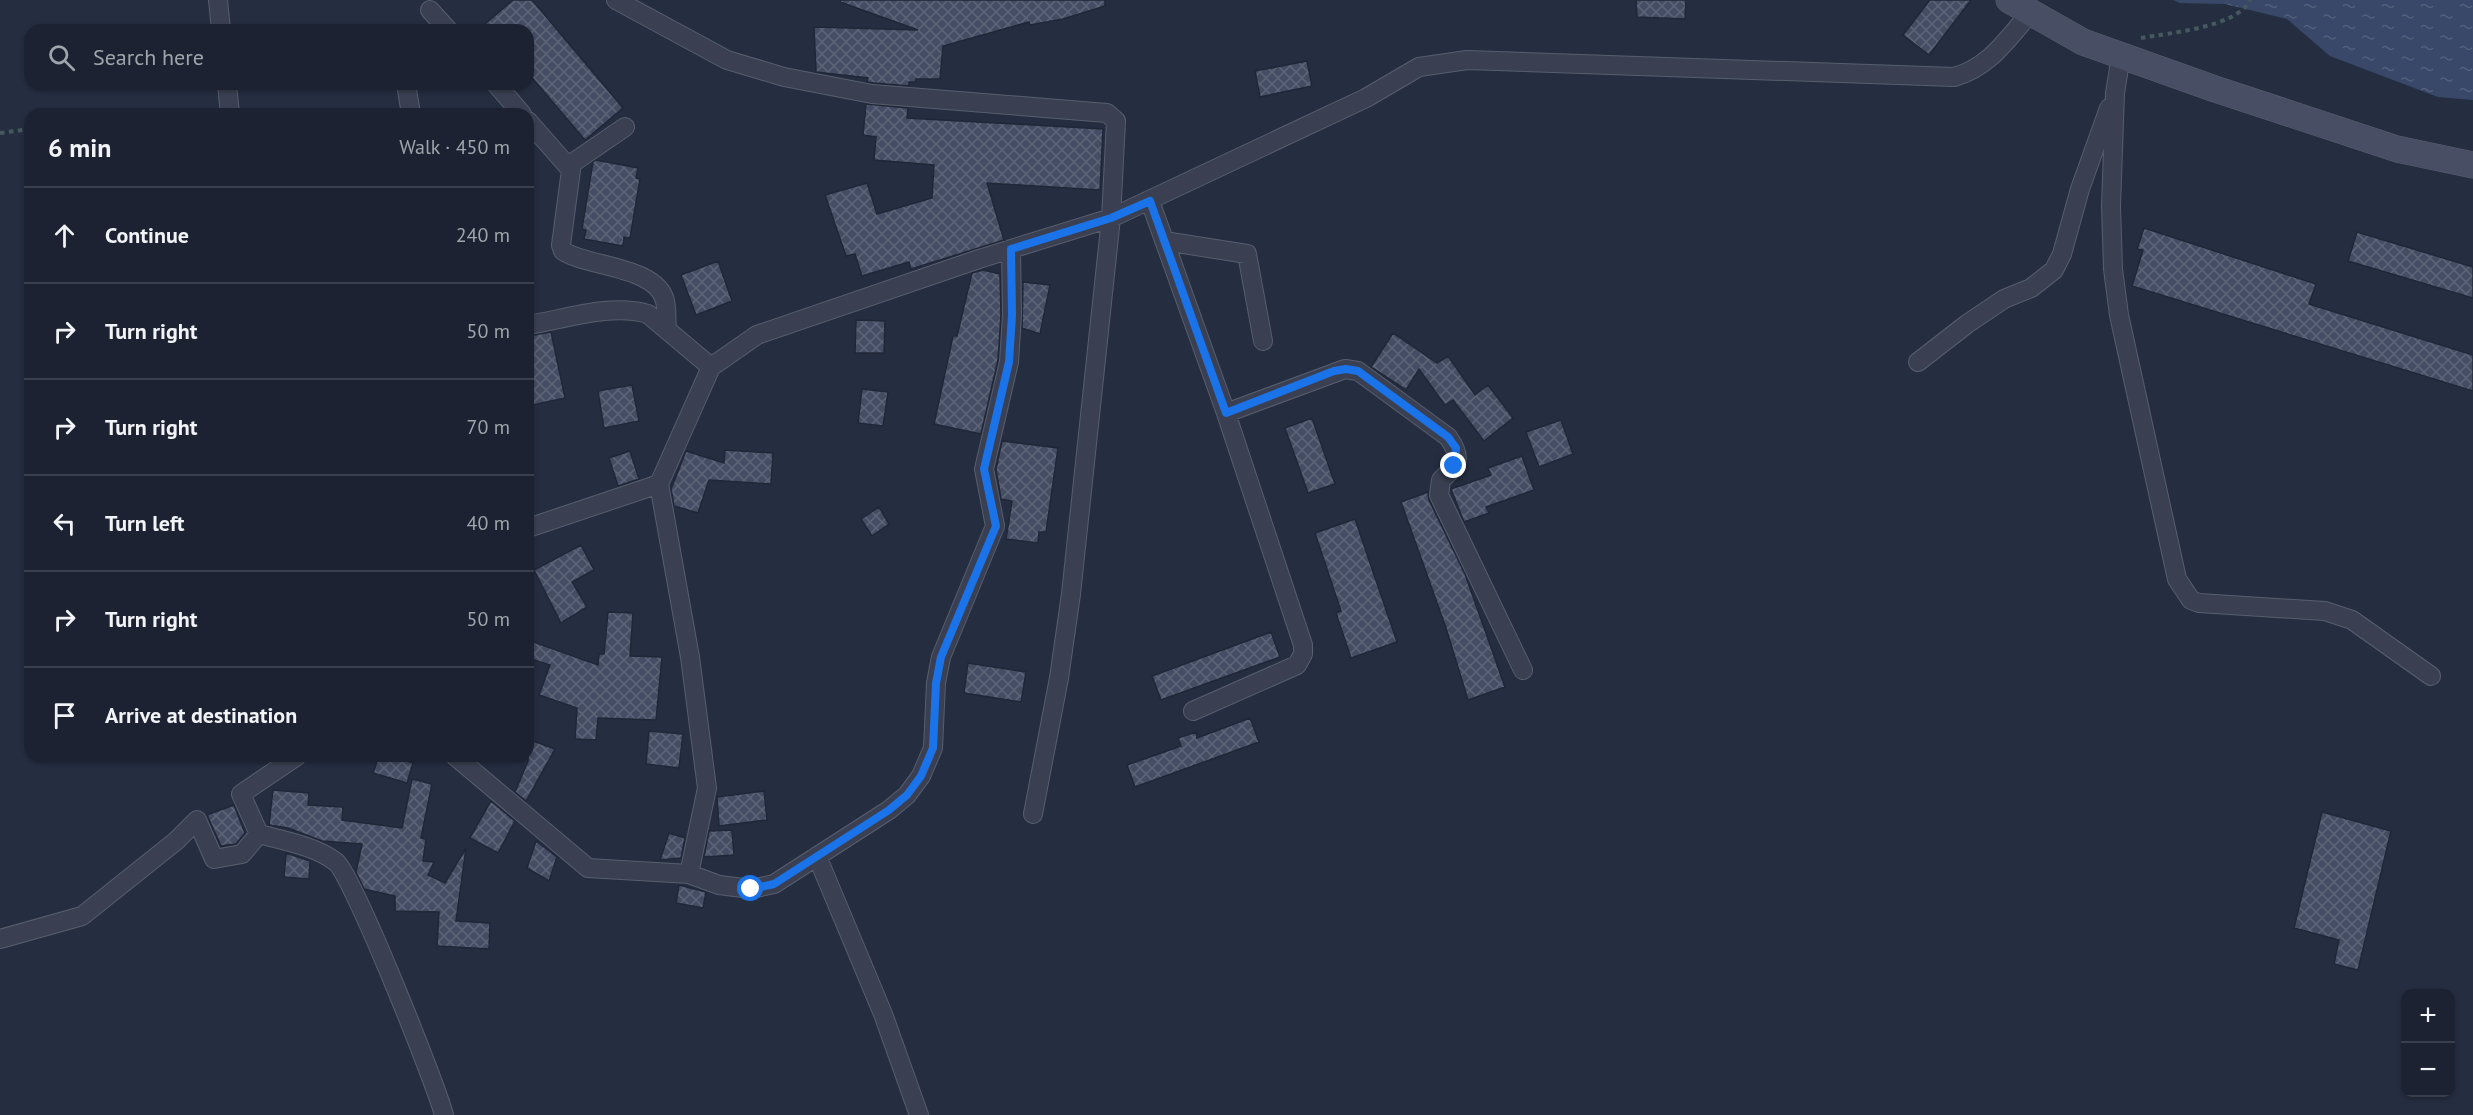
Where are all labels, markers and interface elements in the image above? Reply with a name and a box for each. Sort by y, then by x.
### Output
search box [24,24,534,90]
icon: search [45,41,78,74]
text: Search here [93,43,204,71]
text: 6 min [48,131,111,164]
text: Walk · 450 m [399,134,510,160]
icon: ahead [48,219,81,252]
text: Continue [105,221,189,249]
text: 240 m [456,222,510,248]
icon: right [48,315,81,348]
text: Turn right [105,317,197,345]
text: 50 m [467,318,510,344]
icon: right [48,411,81,444]
text: Turn right [105,413,197,441]
text: 70 m [467,414,510,440]
route end [1440,452,1466,478]
icon: left [48,507,81,540]
text: Turn left [105,509,185,537]
text: 40 m [467,510,510,536]
icon: right [48,603,81,636]
text: Turn right [105,605,197,633]
text: 50 m [467,606,510,632]
icon: arrive [48,699,81,732]
text: Arrive at destination [105,701,297,729]
route start [737,875,763,901]
map controls [2401,989,2455,1097]
button: + [2401,989,2455,1043]
button: − [2401,1043,2455,1097]

